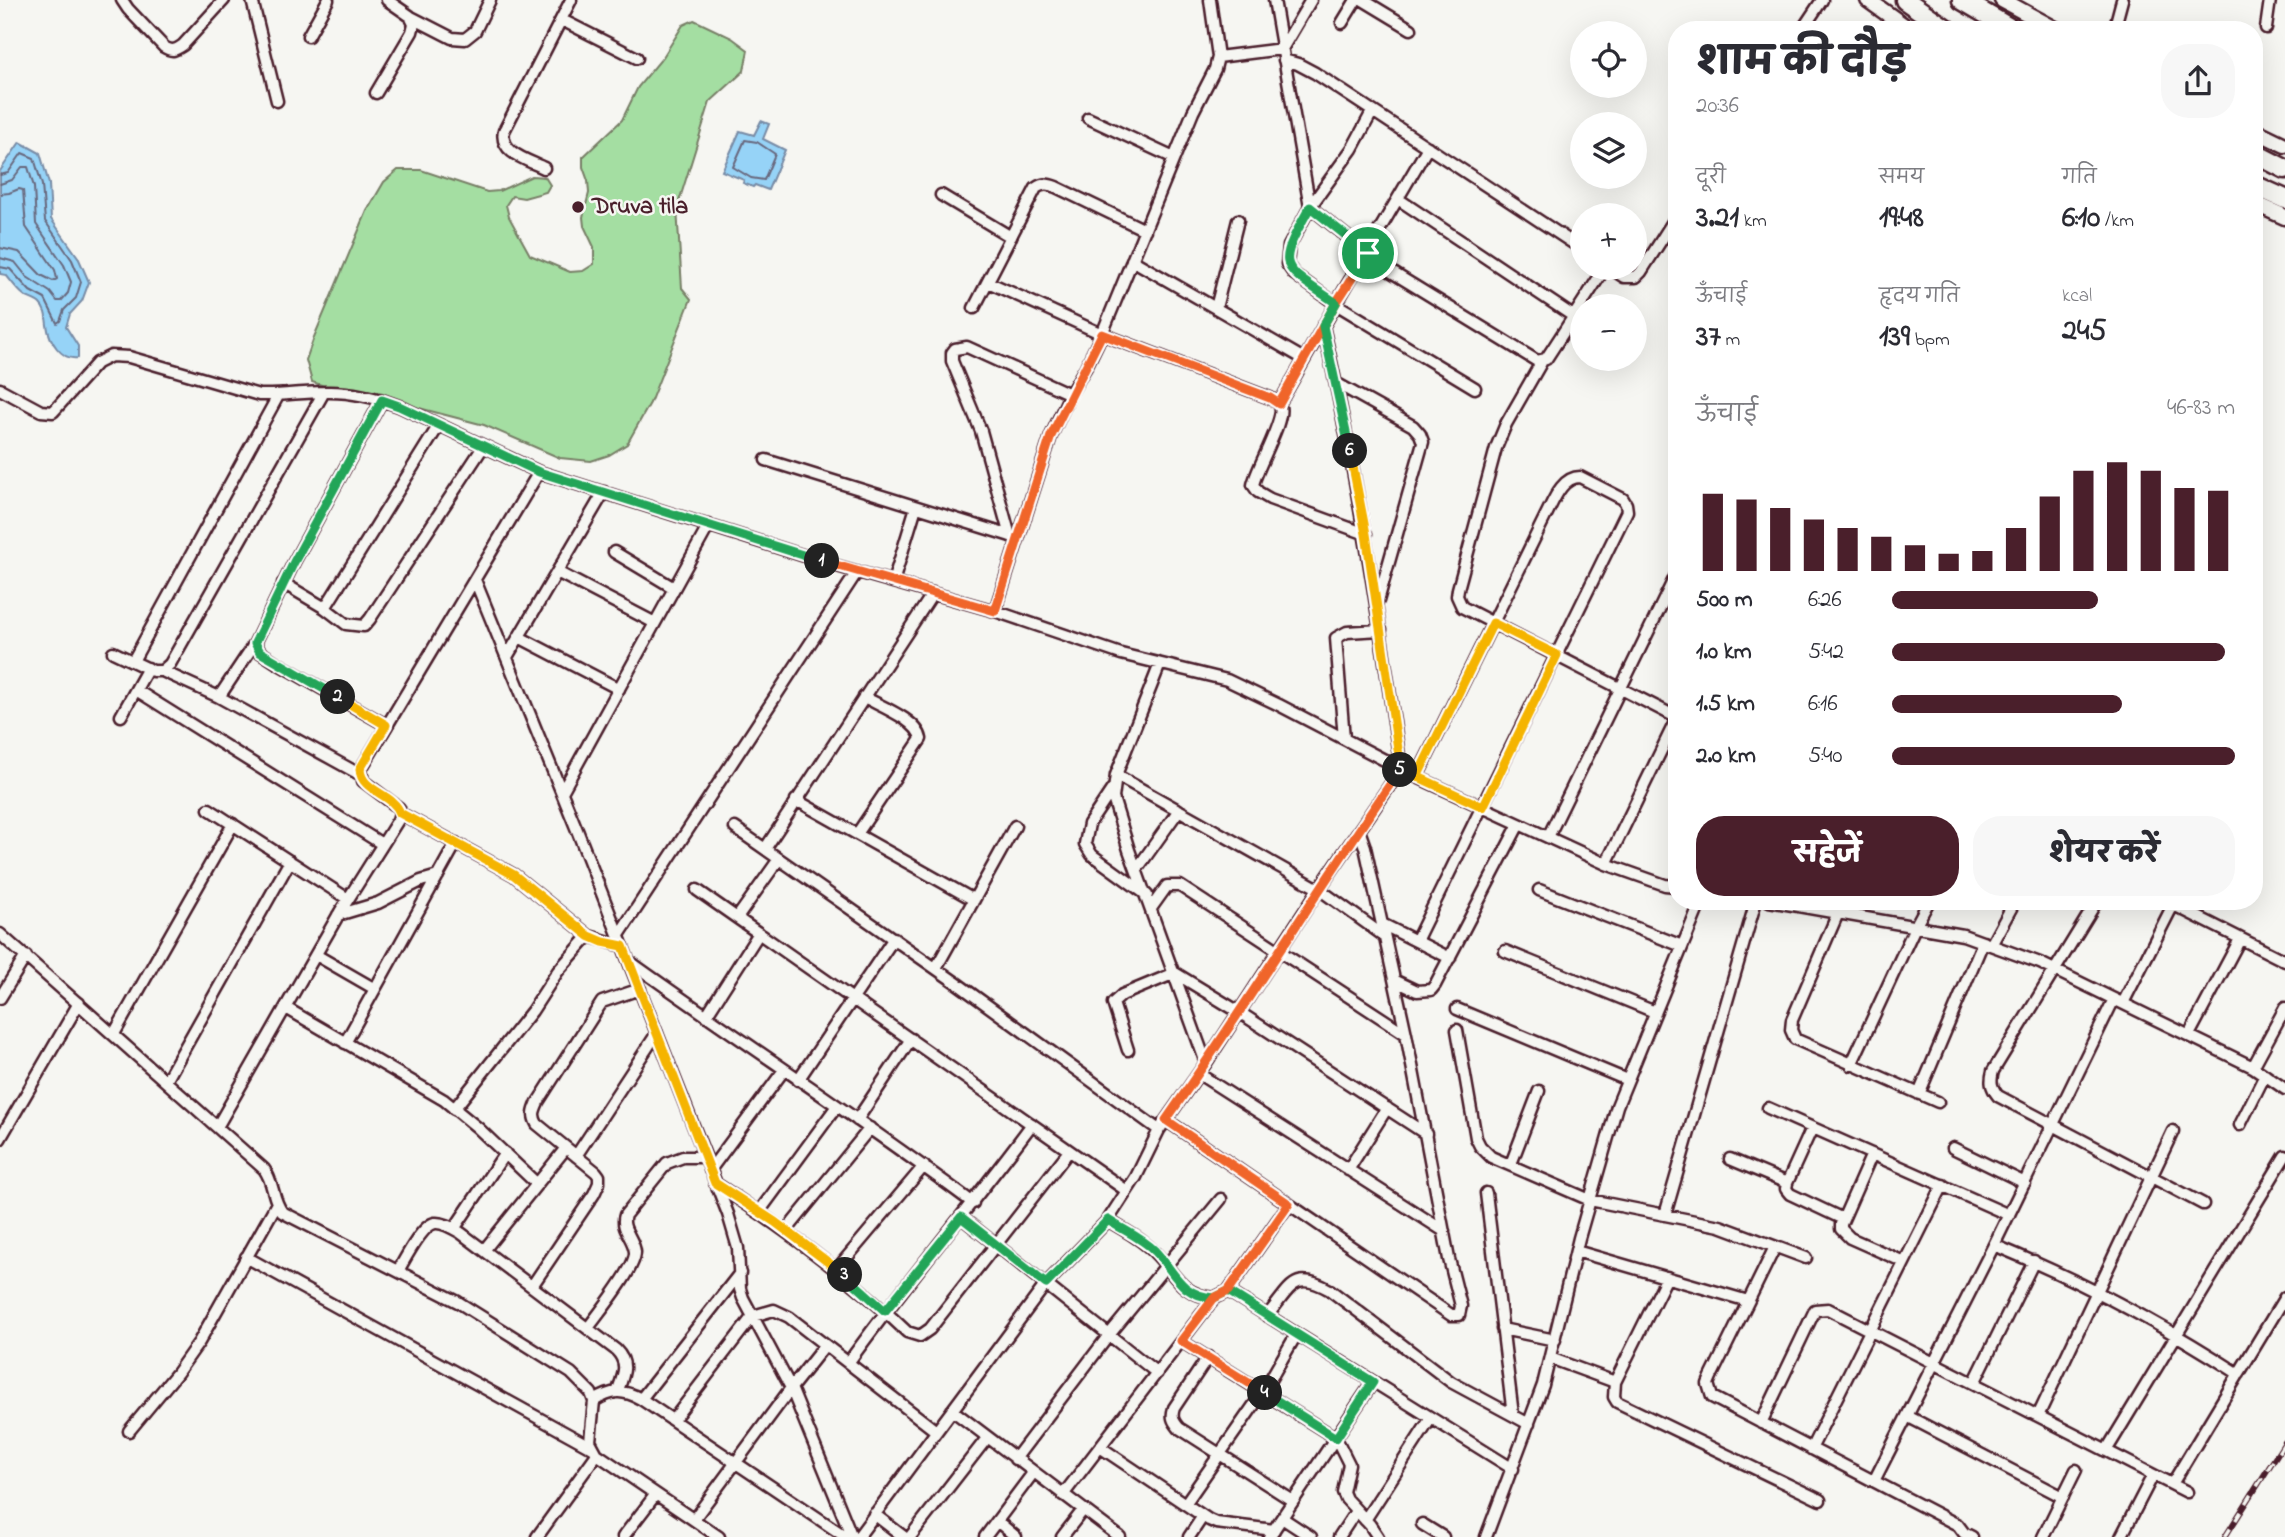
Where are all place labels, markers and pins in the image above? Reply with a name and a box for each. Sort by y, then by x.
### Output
place label: Druva tila [591,190,688,225]
marker: Druva tila [570,199,586,215]
pin [1338,223,1398,283]
pin: 6 [1332,434,1368,468]
pin: 1 [804,544,840,578]
pin: 2 [320,680,356,714]
pin: 5 [1382,752,1418,788]
pin: 3 [828,1258,862,1292]
pin: 4 [1248,1376,1282,1410]

